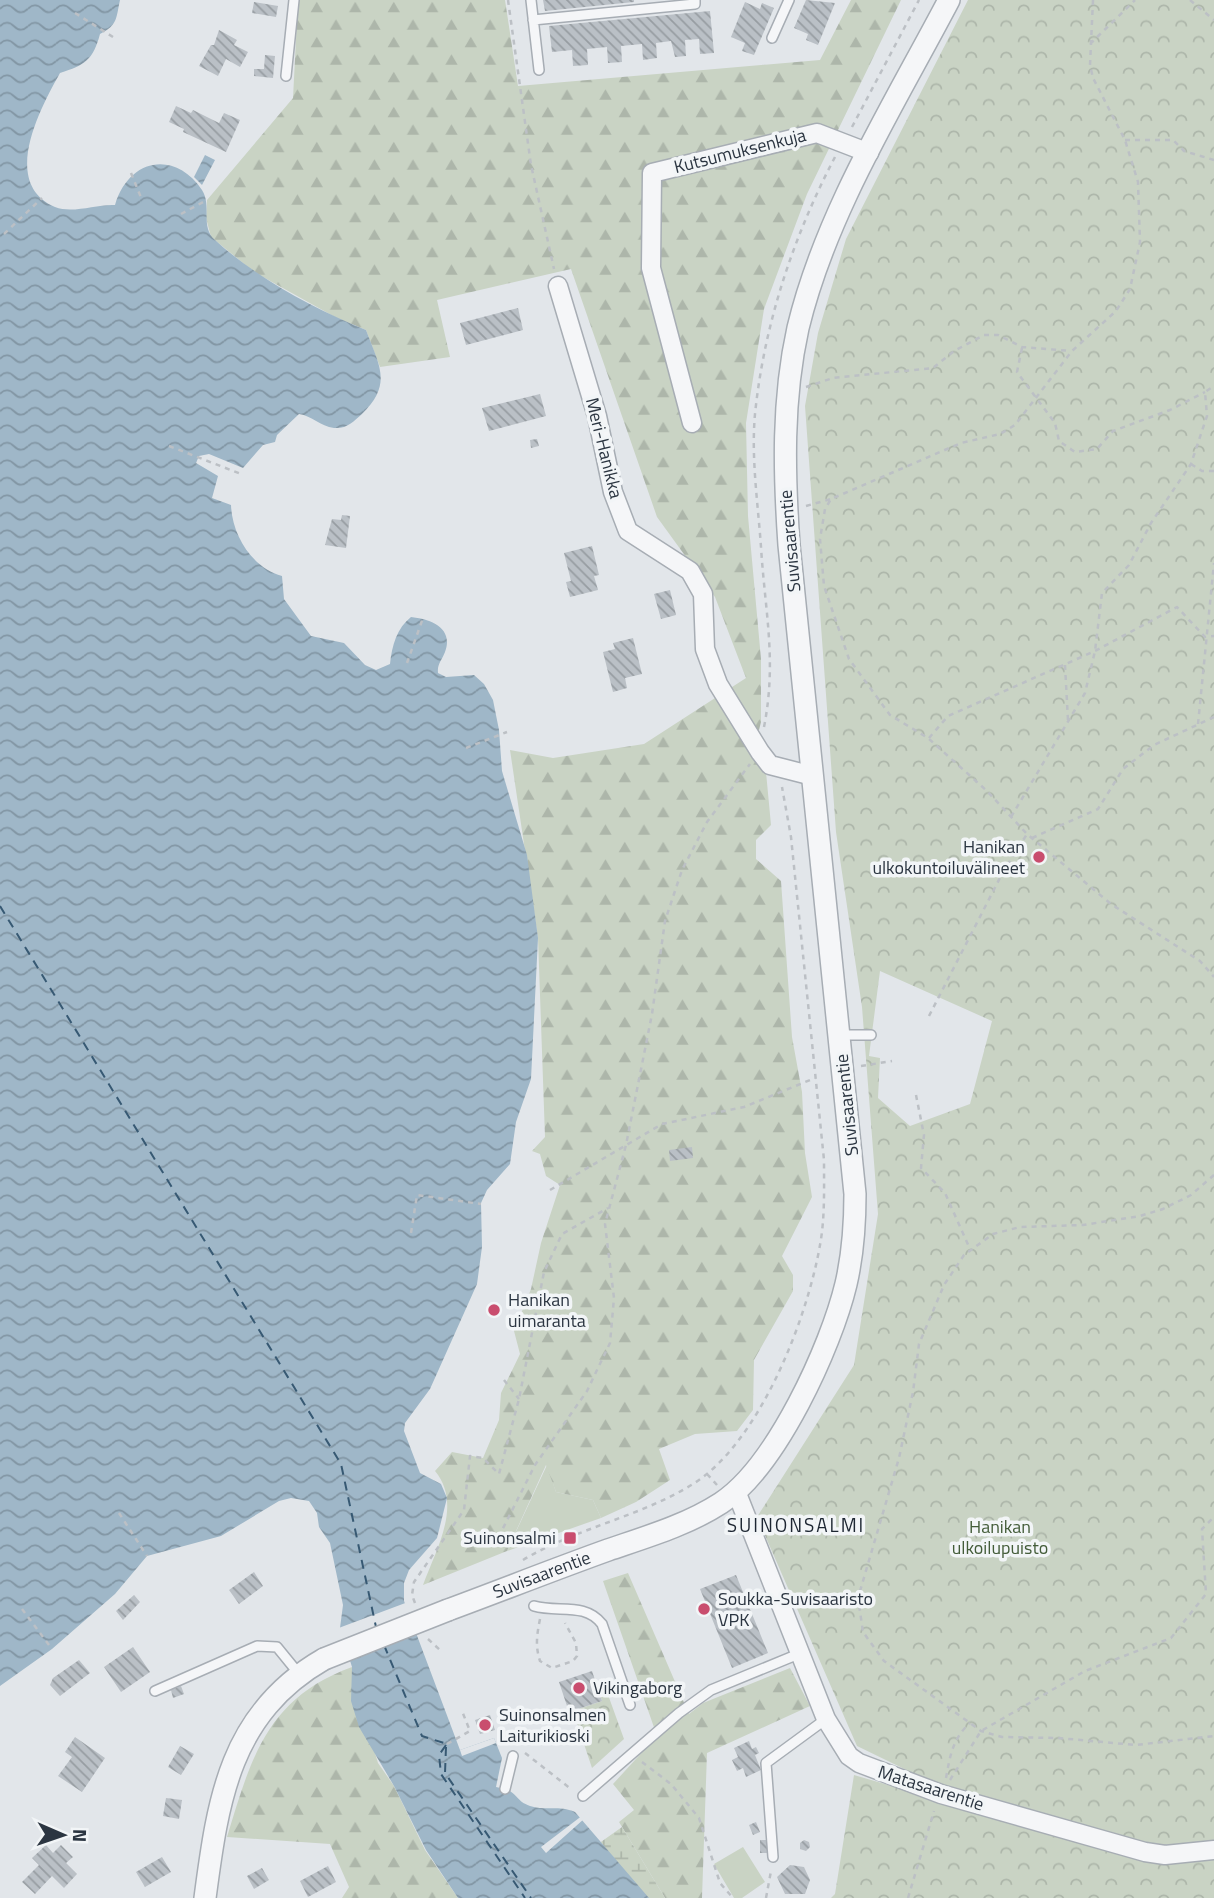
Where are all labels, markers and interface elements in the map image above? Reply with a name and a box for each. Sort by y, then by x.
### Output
street label: Kutsumuksenkuja [671,121,809,180]
street label: Meri-Hanikka [579,395,630,501]
street label: Suvisaarentie [772,489,807,593]
place label: Hanikan ulkokuntoiluvälineet [872,833,1026,881]
marker: Hanikan ulkokuntoiluvälineet [1031,849,1047,865]
street label: Suvisaarentie [828,1053,865,1157]
place label: Hanikan uimaranta [508,1286,586,1334]
marker: Hanikan uimaranta [486,1302,502,1318]
district label: SUINONSALMI [727,1510,865,1539]
park label: Hanikan ulkoilupuisto [952,1513,1048,1561]
place label: Suinonsalmi [463,1524,556,1551]
marker: Suinonsalmi [562,1530,578,1546]
street label: Suvisaarentie [489,1544,594,1605]
place label: Soukka-Suvisaaristo VPK [718,1585,873,1633]
marker: Soukka-Suvisaaristo VPK [696,1601,712,1617]
place label: Vikingaborg [593,1674,682,1701]
marker: Vikingaborg [571,1680,587,1696]
place label: Suinonsalmen Laiturikioski [499,1701,606,1749]
marker: Suinonsalmen Laiturikioski [477,1717,493,1733]
street label: Matasaarentie [875,1758,988,1817]
north arrow [28,1800,98,1870]
text: N [66,1829,95,1843]

